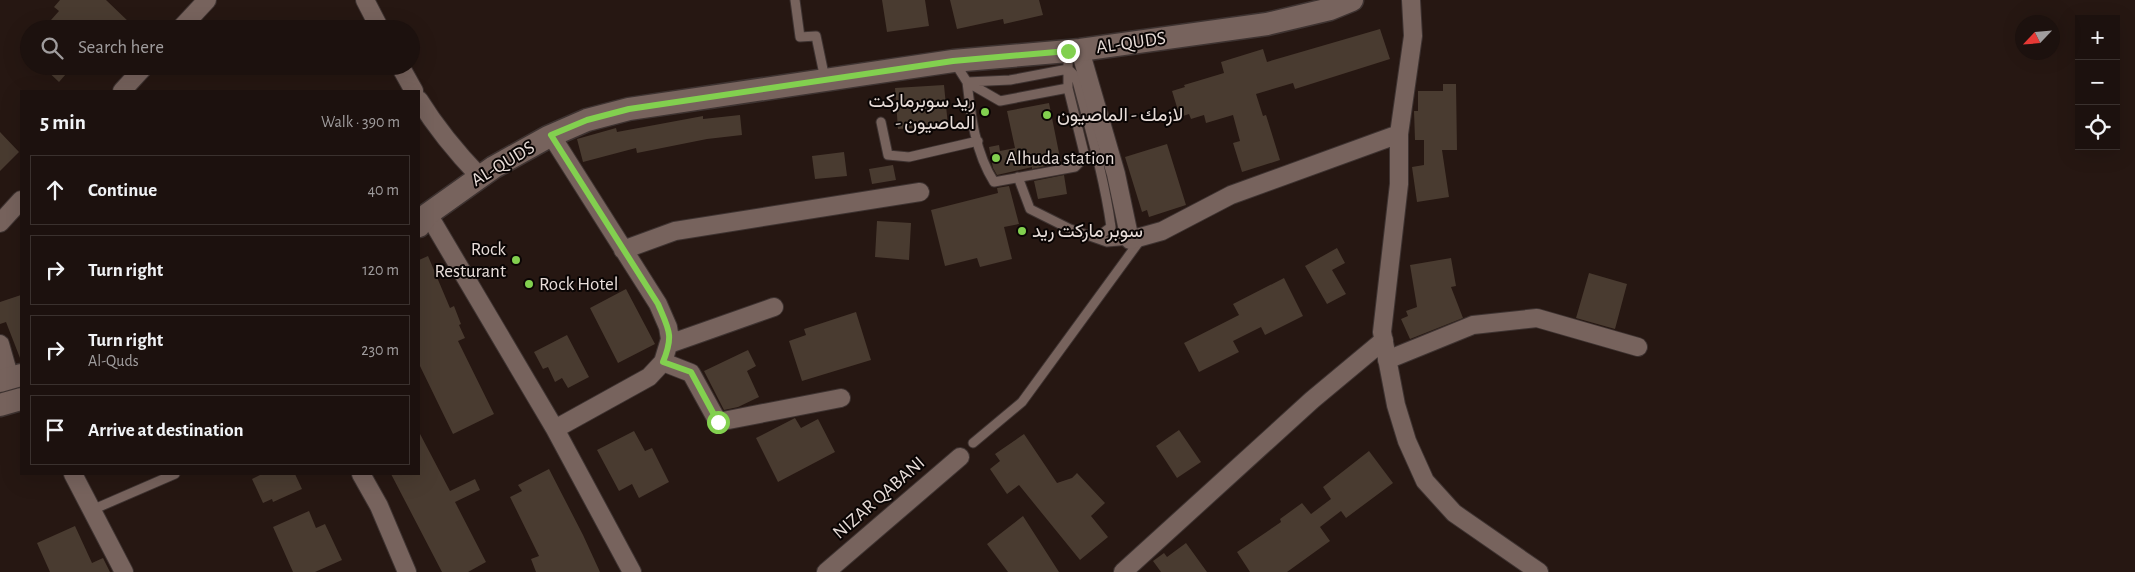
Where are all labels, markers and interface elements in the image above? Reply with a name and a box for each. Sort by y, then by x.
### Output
north arrow [2015,15,2060,60]
map controls [2075,15,2120,150]
button: + [2075,15,2120,60]
search box [20,20,420,75]
street label: AL-QUDS [1095,29,1167,57]
icon: search [38,34,66,62]
text: Search here [78,38,164,57]
route end [1057,40,1080,63]
button: − [2075,60,2120,105]
place label: ريد سوبرماركت - الماصيون [869,92,975,134]
button: locate [2075,105,2120,150]
marker: ريد سوبرماركت - الماصيون [979,106,991,118]
place label: لازمك - الماصيون [1057,106,1183,126]
marker: لازمك - الماصيون [1041,109,1053,121]
text: 5 min [40,112,86,133]
text: Walk · 390 m [321,114,400,130]
street label: AL-QUDS [468,138,538,190]
place label: Alhuda station [1006,149,1114,168]
marker: Alhuda station [990,152,1002,164]
icon: ahead [41,176,69,204]
text: Continue [88,181,157,200]
text: 40 m [367,182,399,198]
place label: سوبر ماركت ريد [1032,222,1143,242]
marker: سوبر ماركت ريد [1016,225,1028,237]
place label: Rock Resturant [434,240,506,281]
marker: Rock Resturant [510,254,522,266]
icon: right [41,256,69,284]
text: Turn right [88,261,163,280]
text: 120 m [362,262,399,278]
place label: Rock Hotel [539,275,619,294]
marker: Rock Hotel [523,278,535,290]
text: Turn right [88,331,163,350]
icon: right [41,336,69,364]
text: 230 m [361,342,399,358]
text: Al-Quds [88,353,139,369]
route start [707,411,730,434]
icon: arrive [41,416,69,444]
text: Arrive at destination [88,421,244,440]
street label: NIZAR QABANI [829,453,929,543]

